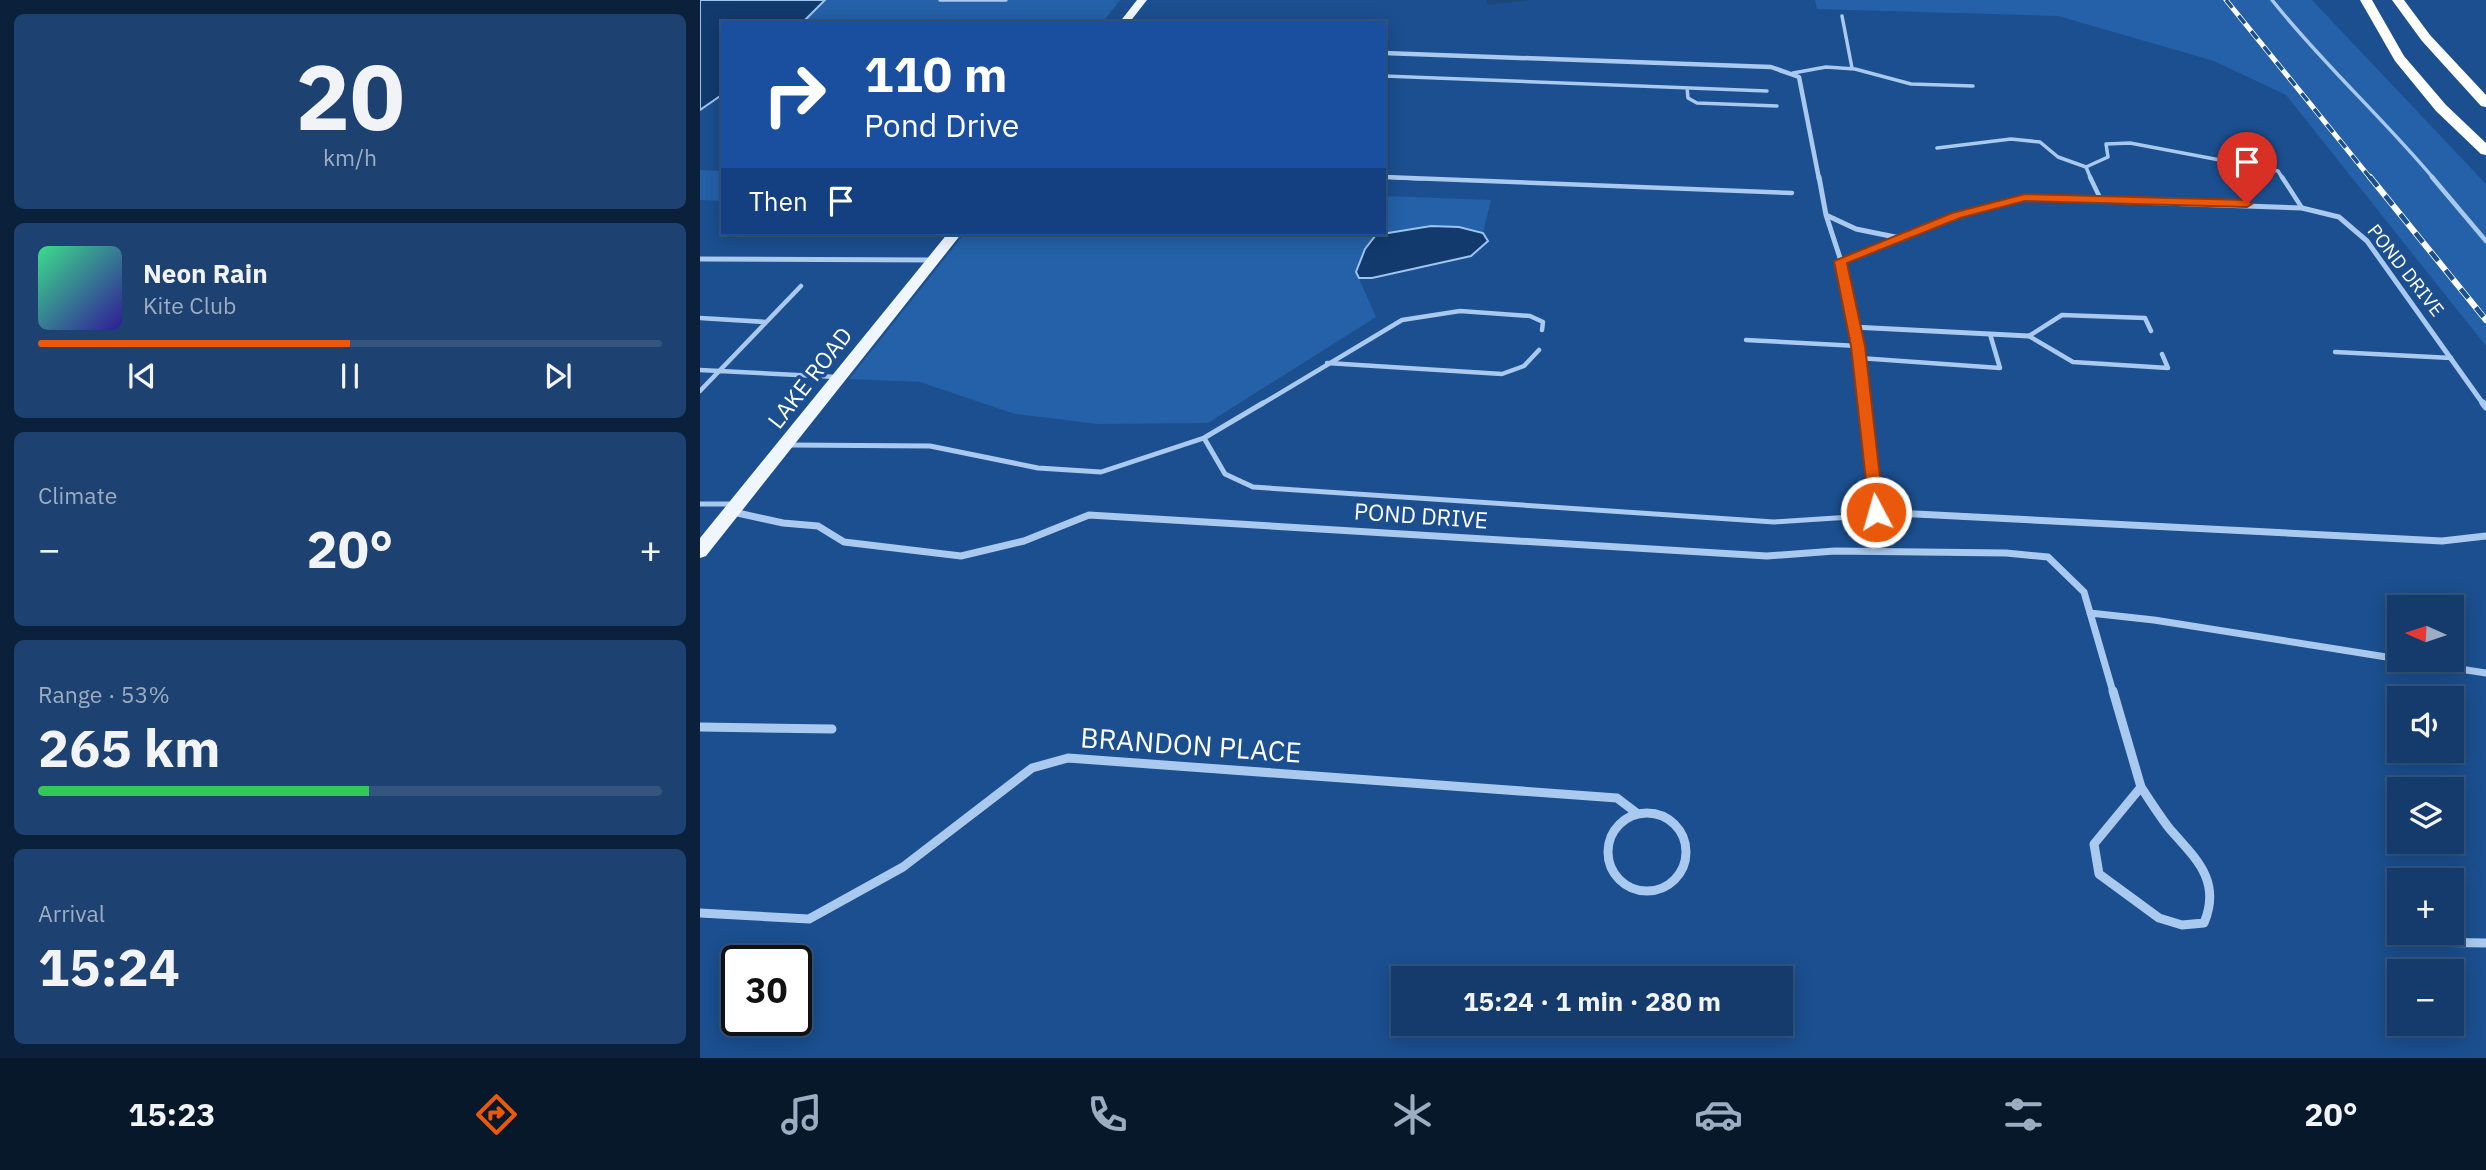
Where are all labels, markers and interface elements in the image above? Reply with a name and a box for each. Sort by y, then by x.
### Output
text: 20 [295,37,405,155]
text: 110 m [864,42,1008,105]
icon: right [749,49,840,140]
text: Pond Drive [864,104,1019,146]
pin [2217,132,2277,204]
text: km/h [323,142,377,172]
icon: arrive [2228,143,2266,181]
icon: arrive [822,182,860,220]
text: Then [749,184,808,218]
street label: POND DRIVE [2362,219,2450,321]
text: Neon Rain [143,256,268,290]
text: Kite Club [143,290,236,320]
street label: LAKE ROAD [760,321,858,434]
icon: previous [123,357,161,395]
icon: pause [331,357,369,395]
icon: next [539,357,577,395]
position arrow [1839,475,1913,549]
text: Climate [38,480,117,510]
street label: POND DRIVE [1353,495,1489,535]
text: 20° [307,515,393,582]
text: − [38,524,61,573]
text: + [639,524,662,573]
north arrow [2387,595,2464,672]
map controls [2387,595,2464,1036]
text: Range · 53% [38,679,170,709]
button: sound [2387,686,2464,763]
text: 265 km [38,714,220,781]
street label: BRANDON PLACE [1079,718,1303,771]
button: layers [2387,777,2464,854]
button: + [2387,868,2464,945]
text: Arrival [38,898,105,928]
text: 15:24 [38,933,180,1000]
speed limit sign: 30 [721,945,812,1036]
button: − [2387,959,2464,1036]
text: 15:24 · 1 min · 280 m [1463,984,1721,1018]
icon: directions [472,1090,521,1139]
icon: music [777,1090,826,1139]
icon: phone [1083,1090,1132,1139]
icon: climate [1388,1090,1437,1139]
icon: car [1694,1090,1743,1139]
icon: filters [1999,1090,2048,1139]
text: 15:23 [128,1093,216,1135]
text: 20° [2304,1093,2358,1135]

